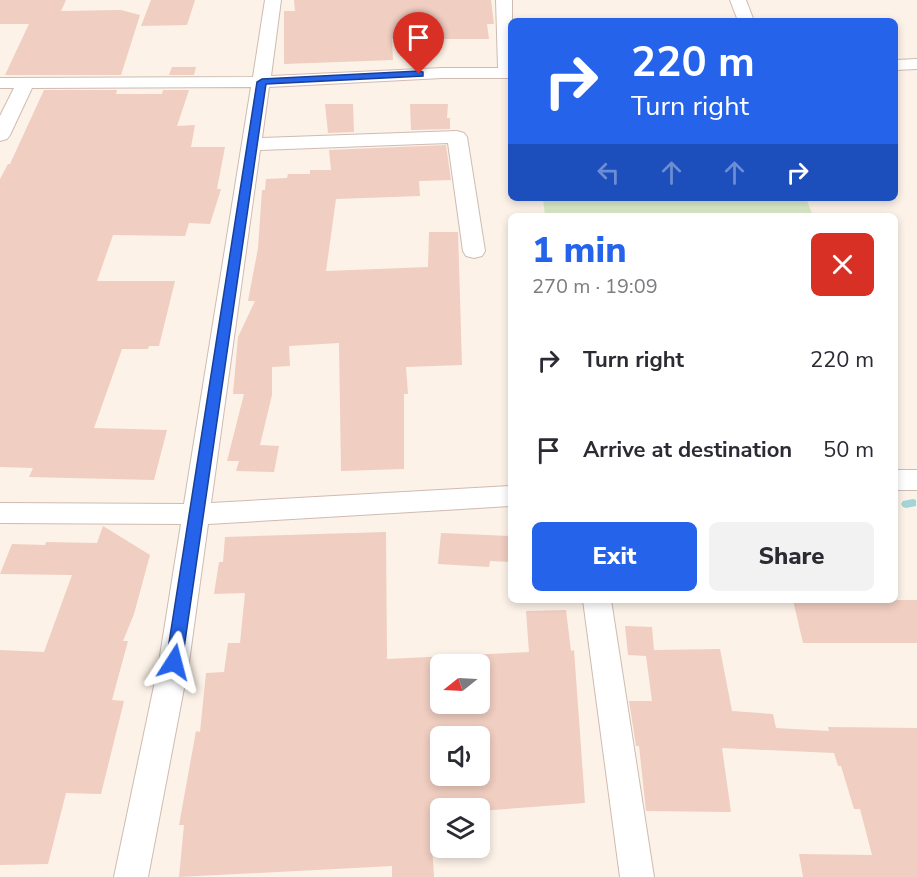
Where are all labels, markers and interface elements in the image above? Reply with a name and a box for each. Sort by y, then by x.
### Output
pin [393,12,444,74]
icon: arrive [402,21,435,54]
text: 220 m [631,34,755,91]
icon: right [532,42,610,120]
text: Turn right [631,88,749,125]
icon: left [592,156,625,189]
icon: ahead [655,156,688,189]
icon: ahead [718,156,751,189]
icon: right [781,156,814,189]
text: 1 min [532,226,627,275]
button: close [811,233,874,296]
text: 270 m · 19:09 [532,273,658,300]
icon: right [532,344,565,377]
text: Turn right [583,345,684,375]
text: 220 m [810,345,874,375]
icon: arrive [532,434,565,467]
text: Arrive at destination [583,435,792,465]
text: 50 m [823,435,874,465]
button: Exit [532,522,697,591]
button: Share [709,522,874,591]
position arrow [142,630,206,694]
north arrow [430,654,490,714]
map controls [430,654,490,858]
button: sound [430,726,490,786]
button: layers [430,798,490,858]

